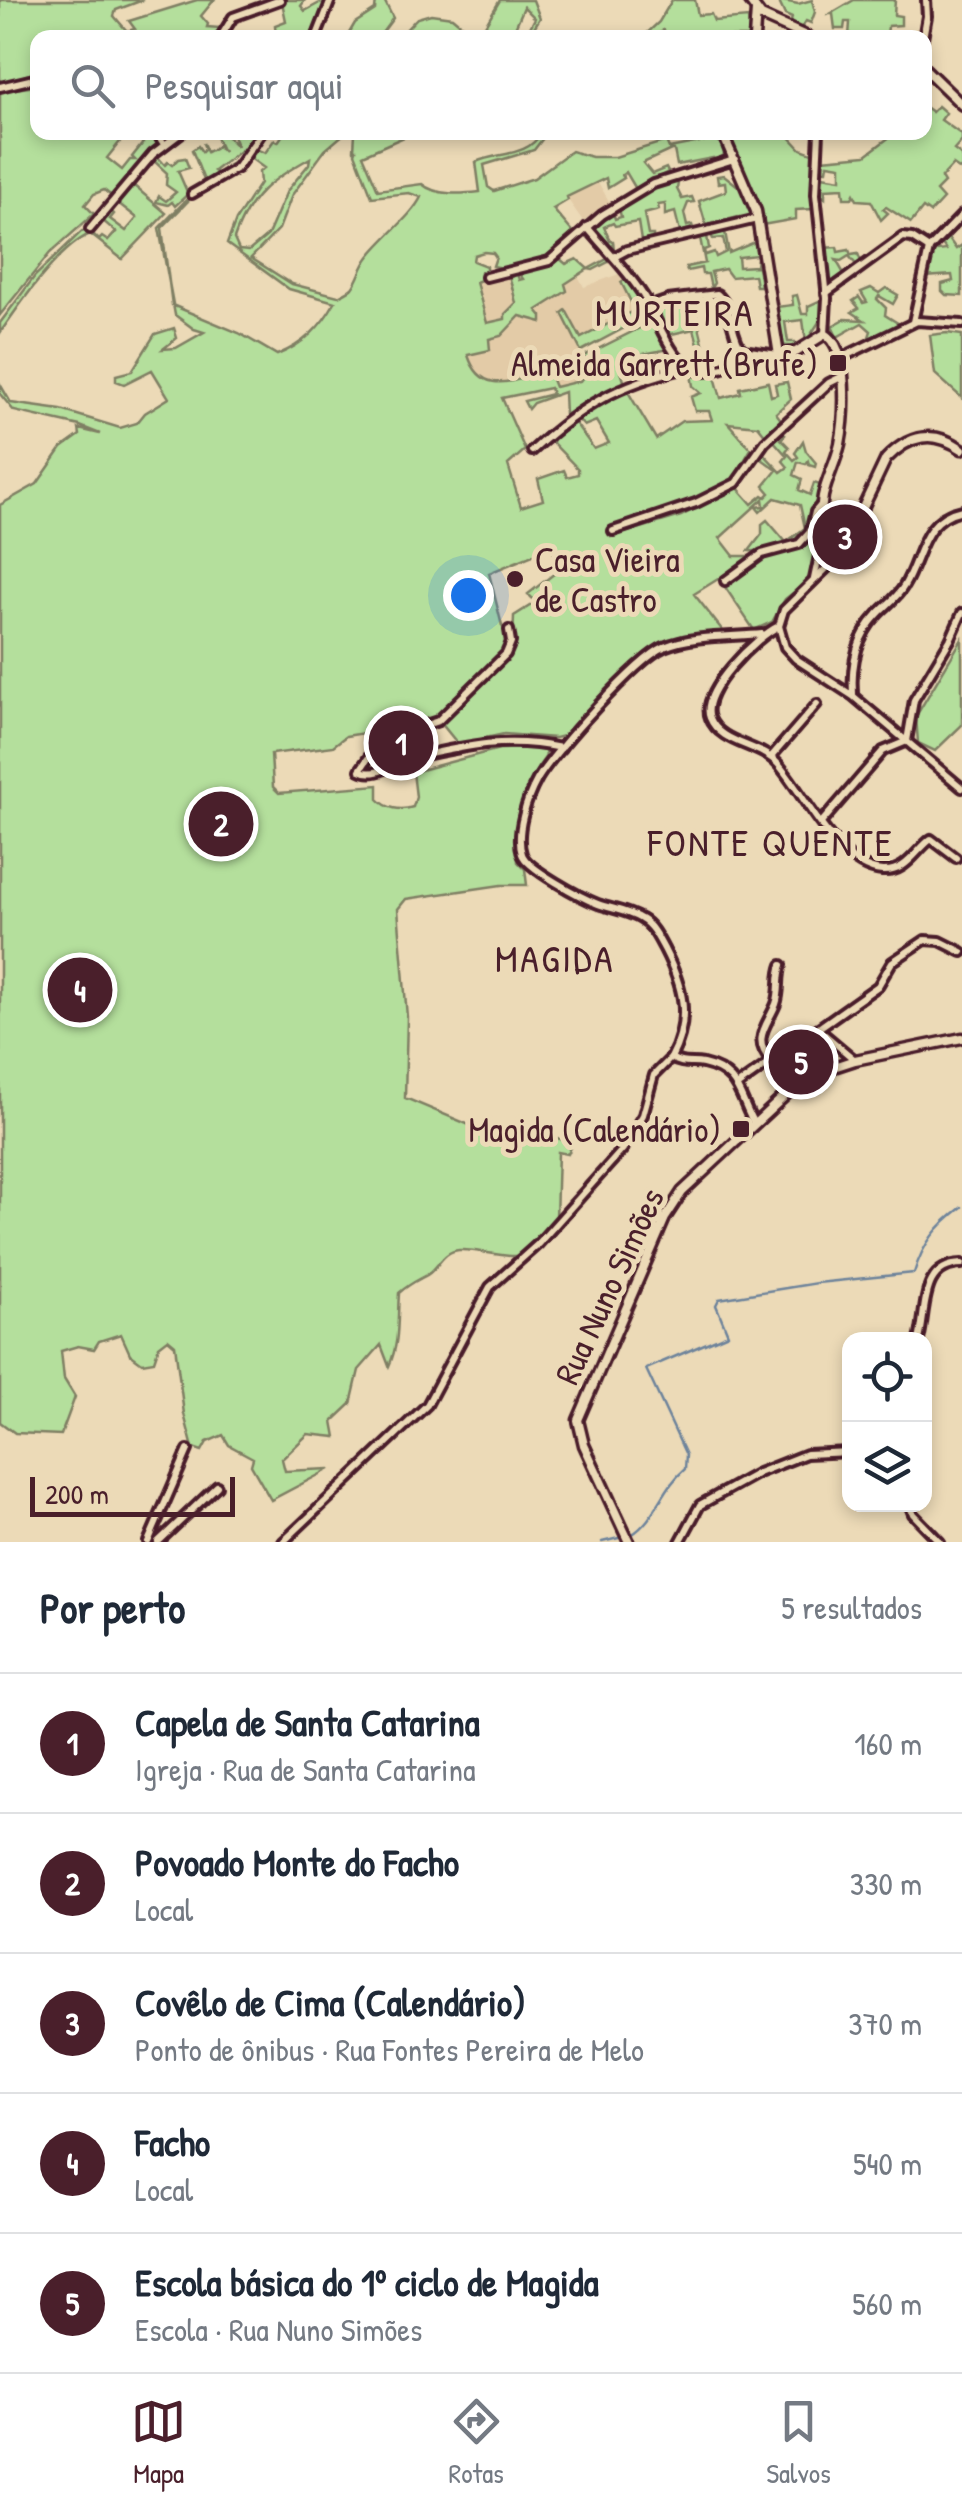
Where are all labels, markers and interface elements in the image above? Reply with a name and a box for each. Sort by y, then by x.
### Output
search box [30,30,932,140]
icon: search [65,58,120,113]
text: Pesquisar aqui [145,59,343,111]
district label: MURTEIRA [595,286,755,338]
place label: Almeida Garrett (Brufe) [511,340,818,387]
marker: Almeida Garrett (Brufe) [827,352,849,374]
pin: 3 [812,500,878,574]
place label: Casa Vieira de Castro [535,536,680,623]
marker: Casa Vieira de Castro [504,568,526,590]
your location [443,570,494,621]
pin: 1 [368,706,434,780]
pin: 2 [188,786,254,862]
district label: FONTE QUENTE [647,816,894,868]
district label: MAGIDA [495,932,615,984]
pin: 4 [48,952,112,1028]
pin: 5 [768,1024,834,1100]
place label: Magida (Calendário) [468,1106,721,1153]
marker: Magida (Calendário) [730,1118,752,1140]
street label: Rua Nuno Simões [543,1180,675,1392]
map controls [842,1332,932,1512]
button: locate [842,1332,932,1422]
button: layers [842,1422,932,1512]
scale bar [30,1472,235,1516]
text: 200 m [45,1475,109,1513]
text: Por perto [40,1579,185,1636]
text: 5 resultados [781,1586,922,1629]
text: Capela de Santa Catarina [135,1696,480,1748]
text: 1 [67,1722,78,1765]
text: 160 m [854,1722,922,1765]
text: Igreja · Rua de Santa Catarina [135,1748,476,1791]
text: Povoado Monte do Facho [135,1836,459,1888]
text: 2 [65,1862,80,1905]
text: 330 m [850,1862,922,1905]
text: Local [135,1888,193,1931]
text: Covêlo de Cima (Calendário) [135,1976,526,2028]
text: 3 [65,2002,80,2045]
text: 370 m [848,2002,922,2045]
text: Ponto de ônibus · Rua Fontes Pereira de Melo [135,2028,644,2071]
text: Facho [135,2116,210,2168]
text: 4 [66,2142,79,2185]
text: 540 m [853,2142,922,2185]
text: Local [135,2168,193,2211]
text: Escola básica do 1º ciclo de Magida [135,2256,599,2308]
text: 5 [66,2282,79,2325]
text: 560 m [852,2282,922,2325]
text: Escola · Rua Nuno Simões [135,2308,422,2351]
tab: Mapa [131,2394,186,2492]
tab: Rotas [449,2394,504,2492]
tab: Salvos [766,2394,831,2492]

